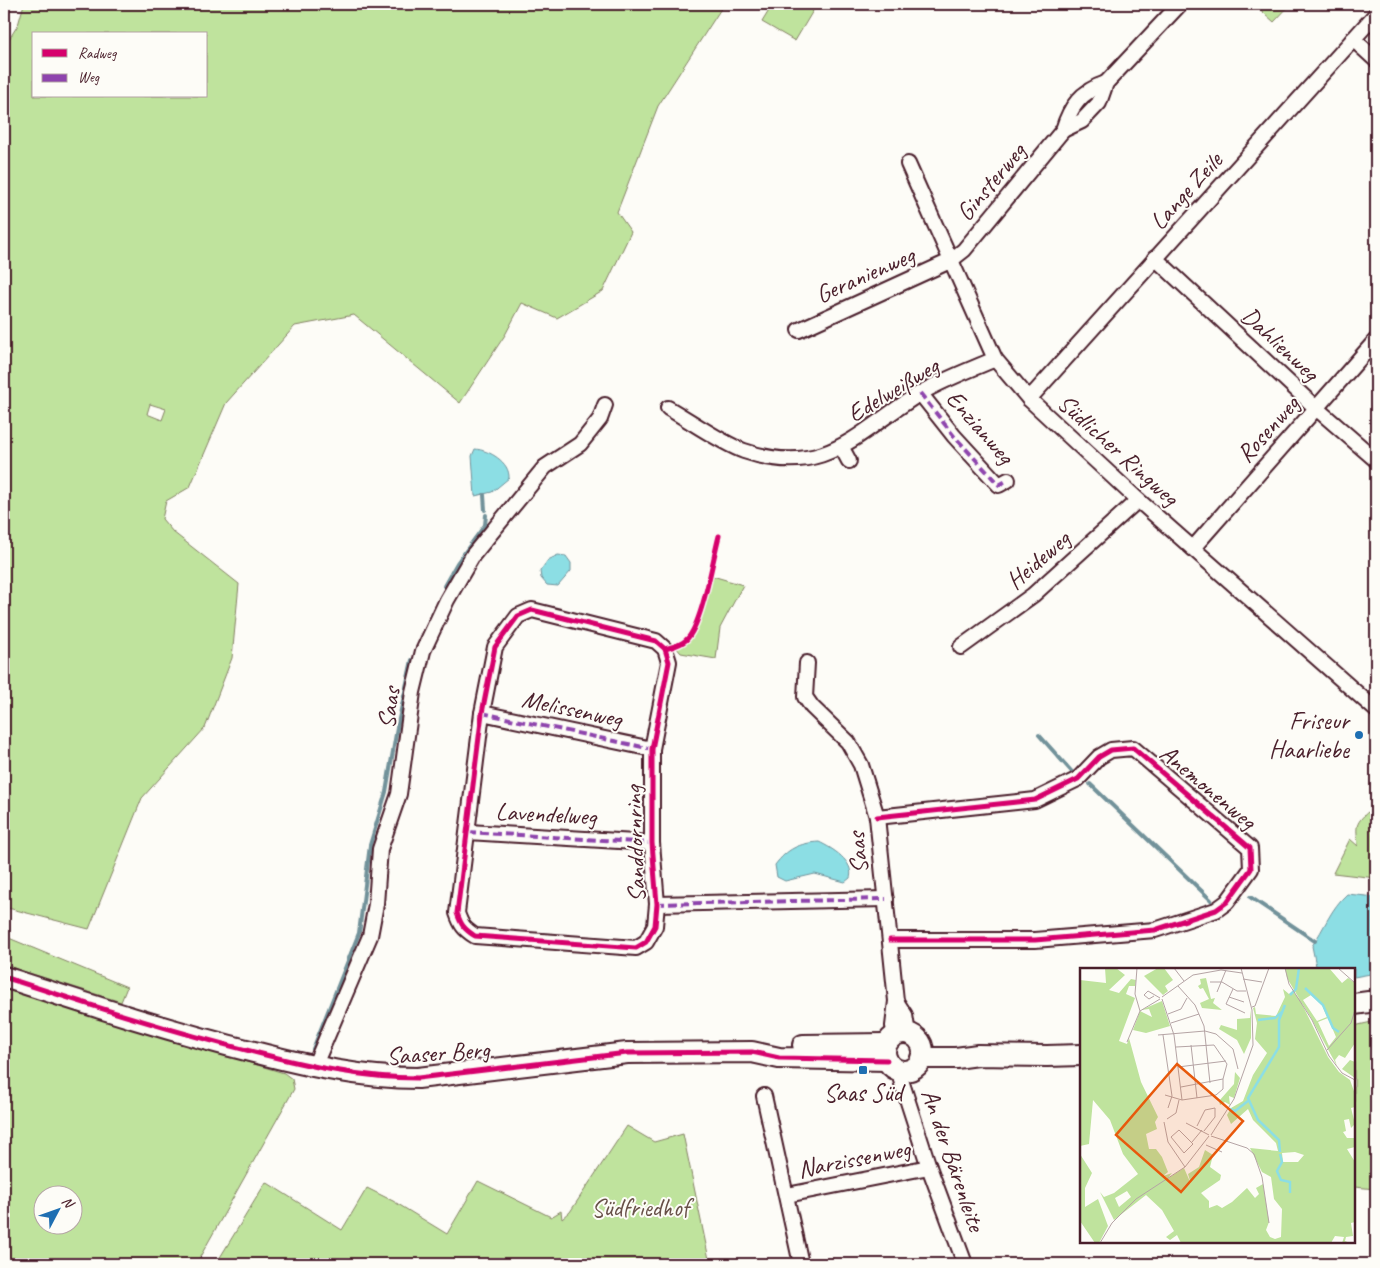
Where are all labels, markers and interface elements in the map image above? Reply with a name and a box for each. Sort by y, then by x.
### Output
legend [32,32,208,98]
text: Radweg [78,44,118,63]
text: Weg [78,68,100,87]
street label: Ginsterweg [949,135,1034,228]
street label: Lange Zeile [1143,144,1231,237]
street label: Geranienweg [811,238,921,311]
street label: Dahlienweg [1234,300,1327,390]
street label: Edelweißweg [841,349,946,430]
street label: Enzianweg [939,383,1022,472]
street label: Südlicher Ringweg [1051,387,1187,514]
street label: Rosenweg [1229,388,1307,469]
street label: Heideweg [999,522,1078,597]
street label: Saas [370,683,408,731]
street label: Melissenweg [519,683,627,736]
place label: Friseur Haarliebe [1269,705,1351,766]
marker: Friseur Haarliebe [1353,729,1365,741]
street label: Anemonenweg [1153,737,1264,838]
street label: Sanddornring [617,783,653,903]
street label: Lavendelweg [495,795,599,833]
street label: Saas [840,828,876,875]
inset map [1080,968,1355,1243]
street label: Saaser Berg [385,1033,492,1073]
marker: Saas Süd [857,1064,869,1076]
place label: Saas Süd [824,1077,906,1109]
street label: An der Bärenleite [914,1085,993,1237]
street label: Narzissenweg [795,1132,914,1186]
north arrow [32,1186,82,1236]
park label: Südfriedhof [591,1192,695,1224]
text: N [58,1193,78,1212]

